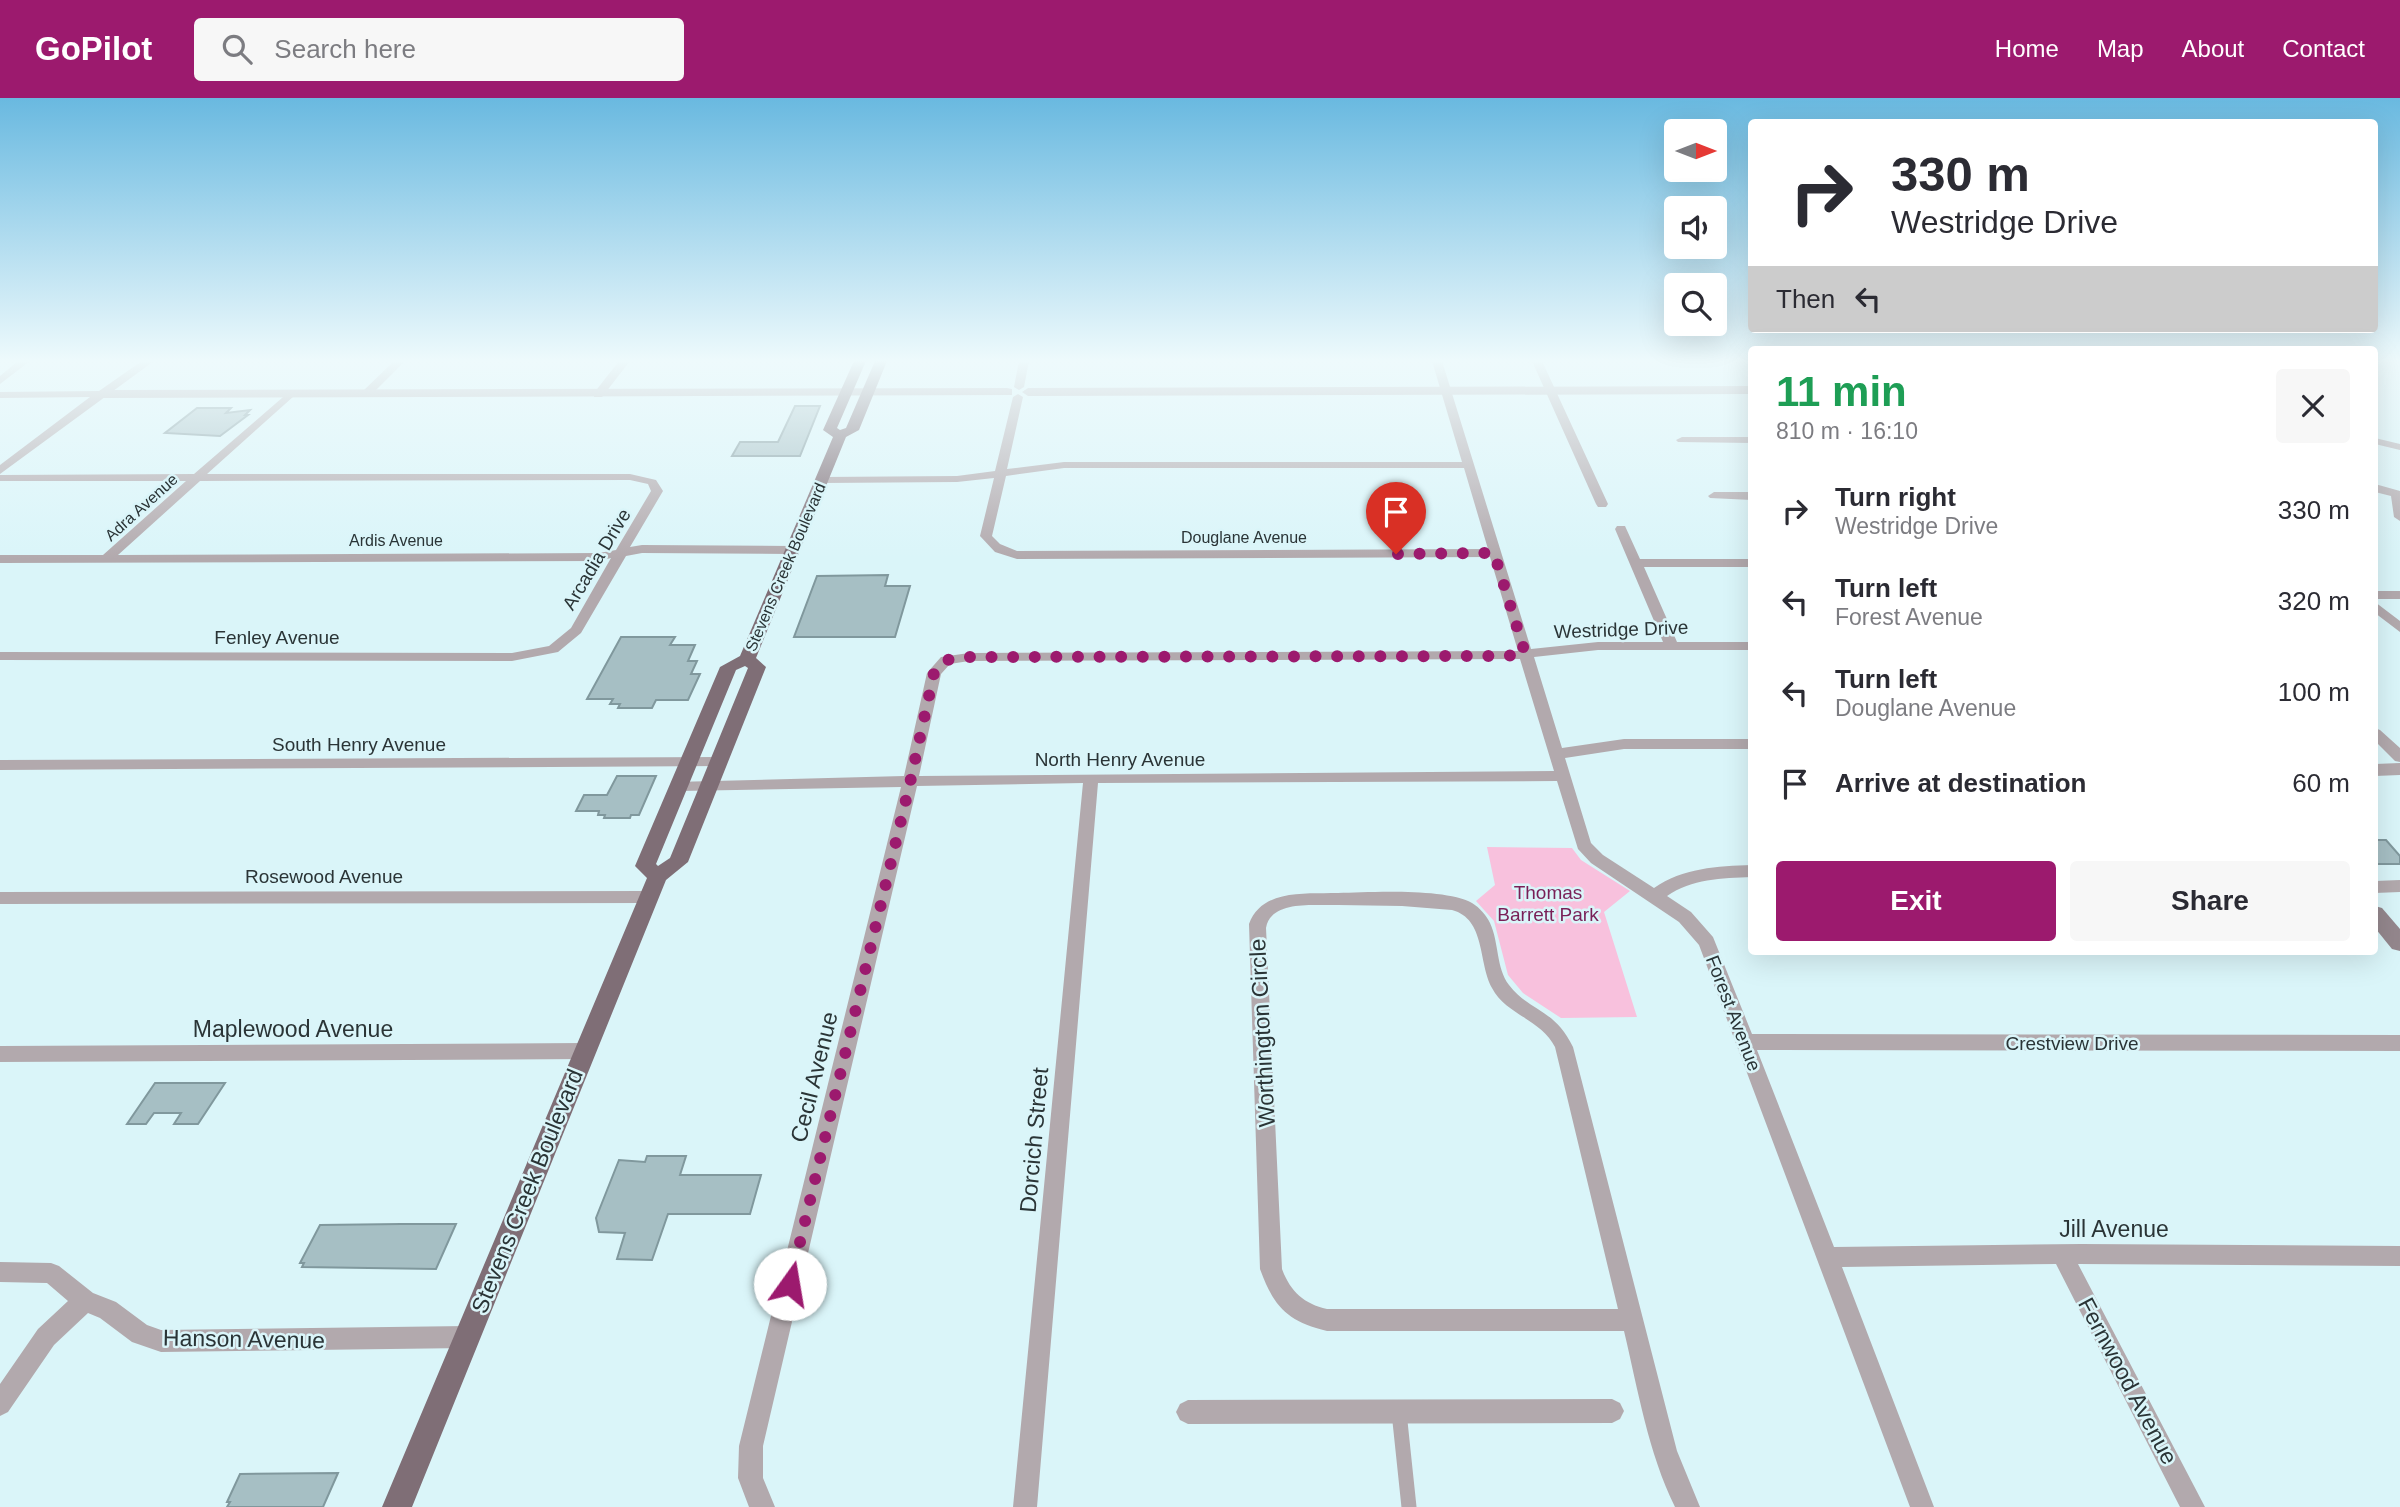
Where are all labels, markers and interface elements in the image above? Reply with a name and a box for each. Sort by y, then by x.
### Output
search box [194,18,684,81]
text: GoPilot [35,30,152,67]
icon: search [218,30,256,68]
text: Search here [274,34,416,64]
text: Home [1995,35,2059,62]
text: Map [2097,35,2144,62]
text: About [2182,35,2244,62]
text: Contact [2282,35,2365,62]
north arrow [1664,119,1727,182]
map controls [1664,119,1727,336]
icon: right [1776,147,1867,238]
text: 330 m [1891,147,2030,201]
button: sound [1664,196,1727,259]
text: Westridge Drive [1891,204,2118,240]
button: search [1664,273,1727,336]
icon: left [1849,280,1887,318]
text: Then [1776,284,1835,314]
text: 11 min [1776,368,1907,415]
button: close [2276,369,2350,443]
text: 810 m · 16:10 [1776,418,1918,444]
street label: Adra Avenue [102,470,181,544]
street label: Stevens Creek Boulevard [742,480,829,654]
pin [1366,482,1426,554]
text: Turn right [1835,482,1956,512]
icon: right [1776,492,1814,530]
icon: arrive [1377,493,1415,531]
text: 330 m [2278,495,2350,525]
street label: Arcadia Drive [558,505,635,614]
text: Westridge Drive [1835,513,1998,539]
street label: Douglane Avenue [1181,529,1307,546]
street label: Ardis Avenue [349,532,443,549]
text: Turn left [1835,573,1937,603]
icon: left [1776,583,1814,621]
text: 320 m [2278,586,2350,616]
text: Forest Avenue [1835,604,1983,630]
street label: Westridge Drive [1553,617,1689,642]
street label: Fenley Avenue [214,627,340,648]
text: Turn left [1835,664,1937,694]
icon: left [1776,674,1814,712]
text: 100 m [2278,677,2350,707]
text: Douglane Avenue [1835,695,2016,721]
street label: South Henry Avenue [272,734,446,755]
street label: North Henry Avenue [1035,749,1205,770]
icon: arrive [1776,765,1814,803]
text: Arrive at destination [1835,768,2086,798]
text: 60 m [2292,768,2350,798]
button: Exit [1776,861,2056,941]
button: Share [2070,861,2350,941]
street label: Rosewood Avenue [245,866,403,887]
park label: Thomas Barrett Park [1497,882,1599,925]
street label: Worthington Circle [1244,938,1280,1128]
street label: Forest Avenue [1702,952,1765,1074]
street label: Cecil Avenue [785,1009,843,1145]
street label: Maplewood Avenue [193,1016,393,1042]
street label: Crestview Drive [2005,1033,2139,1054]
street label: Stevens Creek Boulevard [466,1065,588,1317]
street label: Dorcich Street [1015,1066,1053,1214]
street label: Jill Avenue [2059,1216,2169,1242]
position arrow [753,1247,827,1321]
street label: Fernwood Avenue [2073,1293,2183,1469]
street label: Hanson Avenue [163,1325,325,1353]

